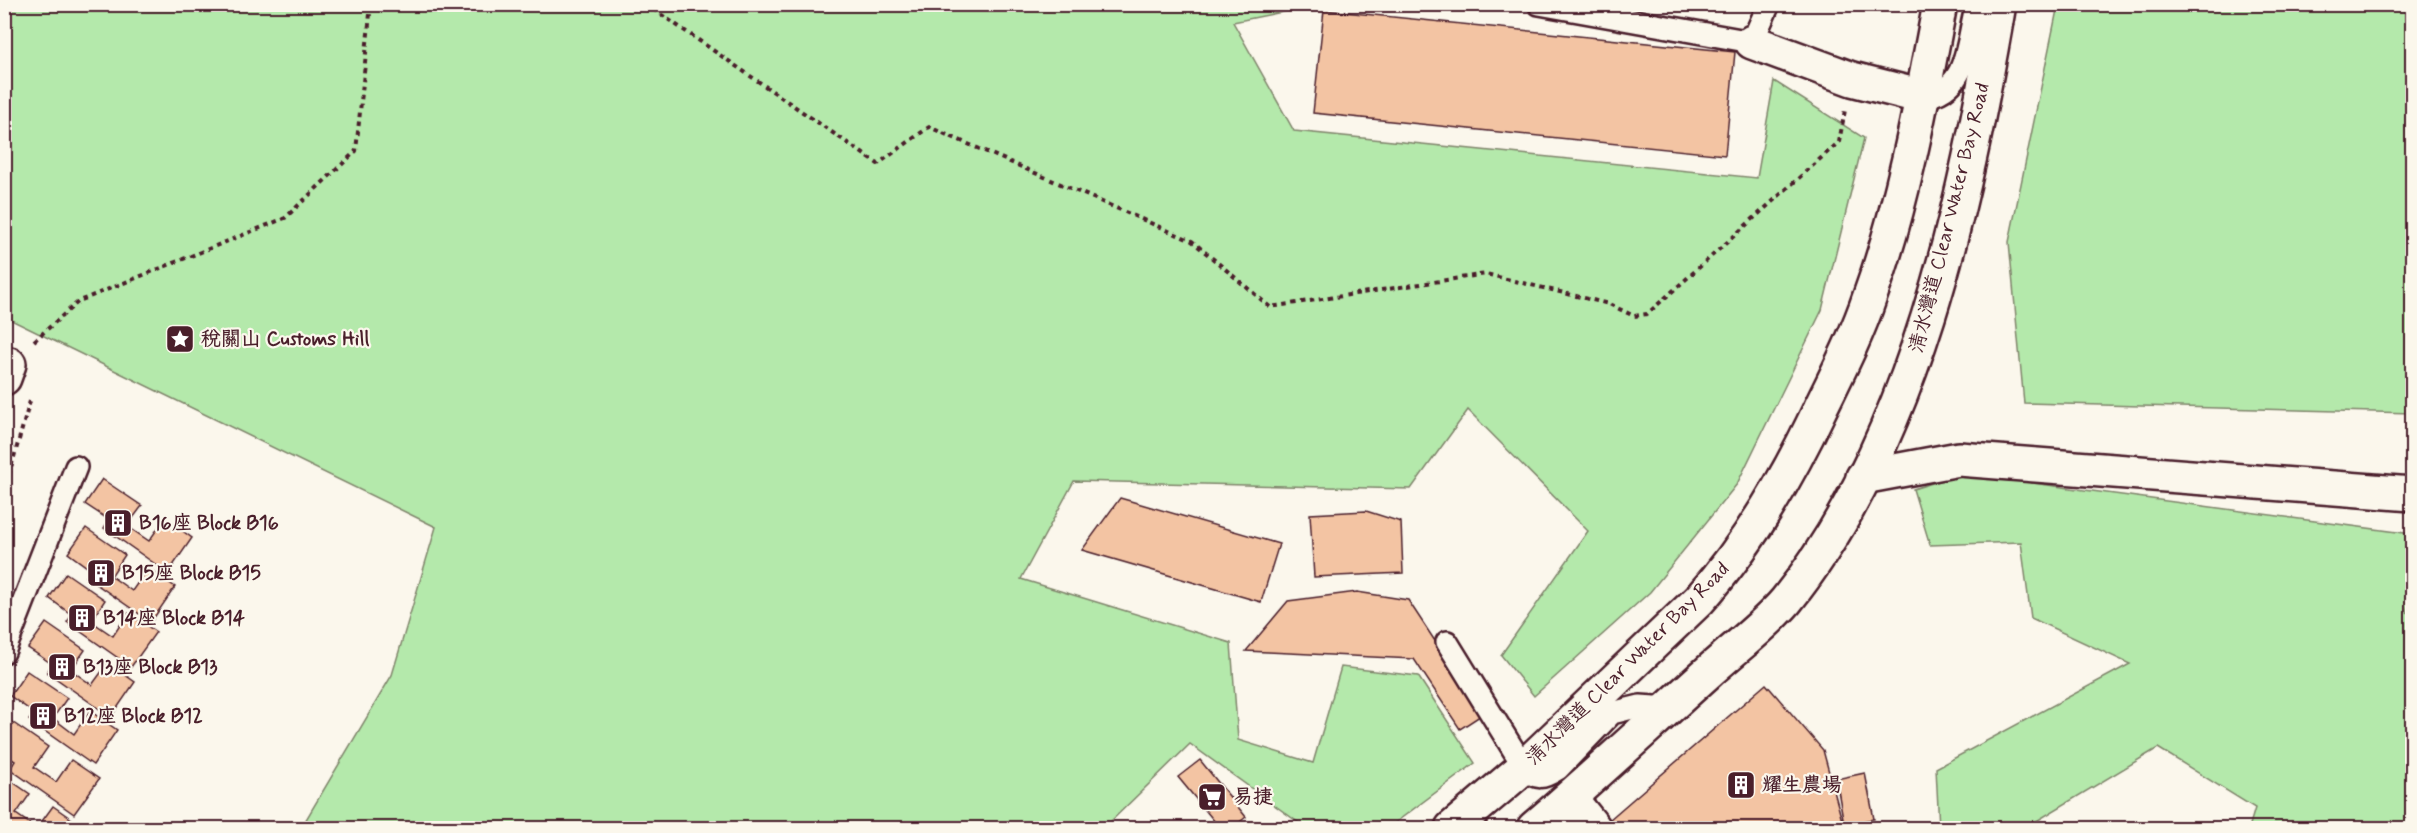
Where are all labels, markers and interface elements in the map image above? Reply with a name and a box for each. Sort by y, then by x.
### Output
street label: 清水灣道 Clear Water Bay Road [1903,80,1997,356]
place icon: 稅關山 Customs Hill [164,323,196,355]
place label: 稅關山 Customs Hill [201,326,369,353]
building icon: B16座 Block B16 [102,507,134,539]
place label: B16座 Block B16 [139,510,279,537]
street label: 清水灣道 Clear Water Bay Road [1520,556,1736,772]
building icon: B15座 Block B15 [85,557,117,589]
place label: B15座 Block B15 [122,560,261,587]
building icon: B14座 Block B14 [66,602,98,634]
place label: B14座 Block B14 [103,605,246,632]
building icon: B13座 Block B13 [46,651,78,683]
place label: B13座 Block B13 [83,654,218,681]
building icon: B12座 Block B12 [27,700,59,732]
place label: B12座 Block B12 [64,703,203,730]
building icon: 耀生農場 [1725,769,1757,801]
place label: 耀生農場 [1762,772,1842,799]
supermarket icon: 易捷 [1196,781,1228,813]
place label: 易捷 [1233,784,1273,811]

